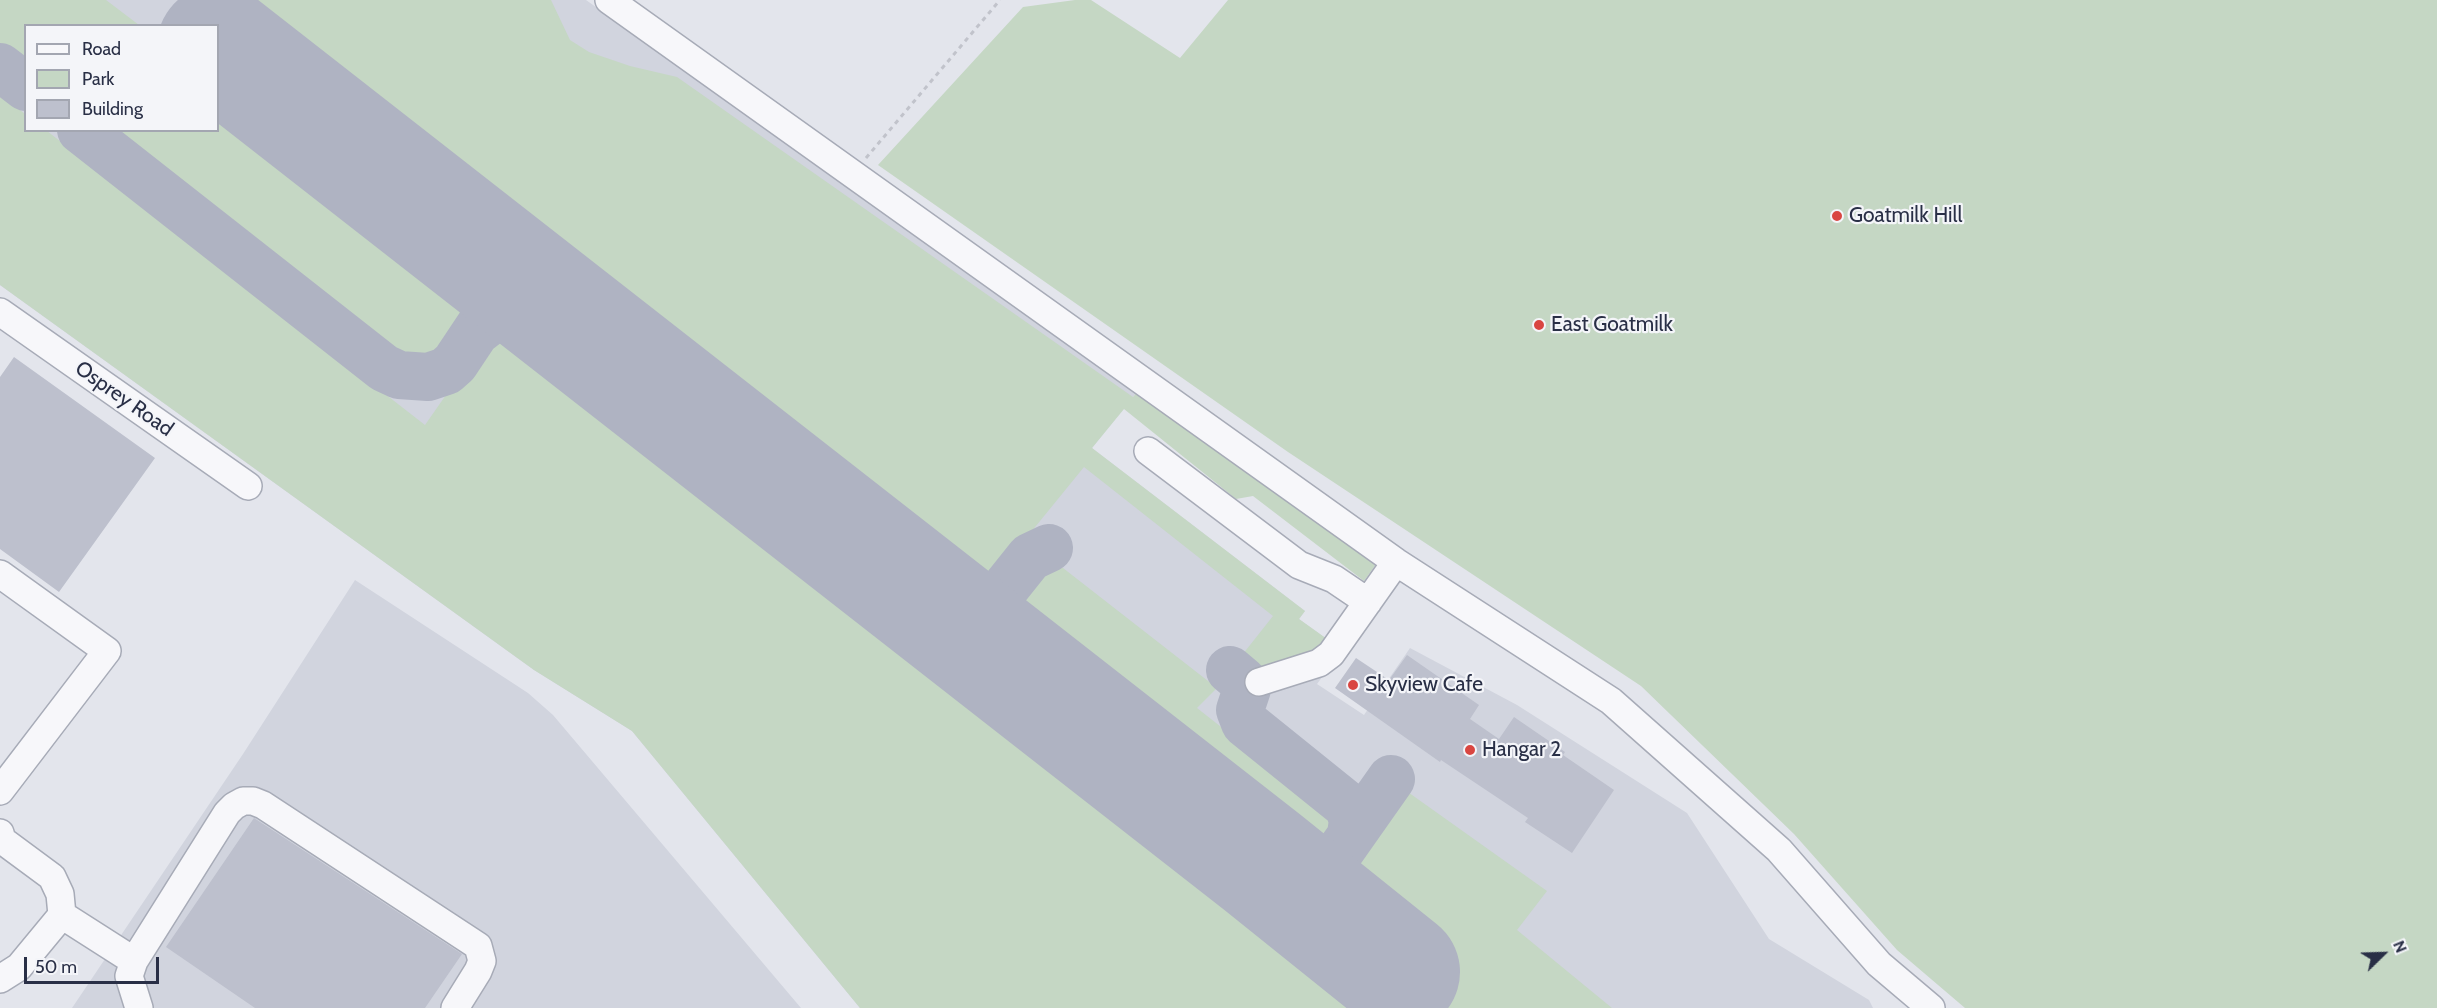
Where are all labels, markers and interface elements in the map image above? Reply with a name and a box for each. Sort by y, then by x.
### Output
legend [24,24,219,132]
text: Road [82,38,121,60]
text: Park [82,68,114,90]
text: Building [82,98,143,120]
place label: Goatmilk Hill [1849,203,1962,229]
marker: Goatmilk Hill [1830,209,1844,223]
place label: East Goatmilk [1551,312,1673,338]
marker: East Goatmilk [1532,318,1546,332]
street label: Osprey Road [70,356,178,442]
place label: Skyview Cafe [1365,672,1483,698]
marker: Skyview Cafe [1346,678,1360,692]
place label: Hangar 2 [1482,737,1561,763]
marker: Hangar 2 [1463,743,1477,757]
north arrow [2353,924,2413,984]
text: N [2389,938,2411,956]
scale bar [27,945,162,983]
text: 50 m [35,956,77,978]

